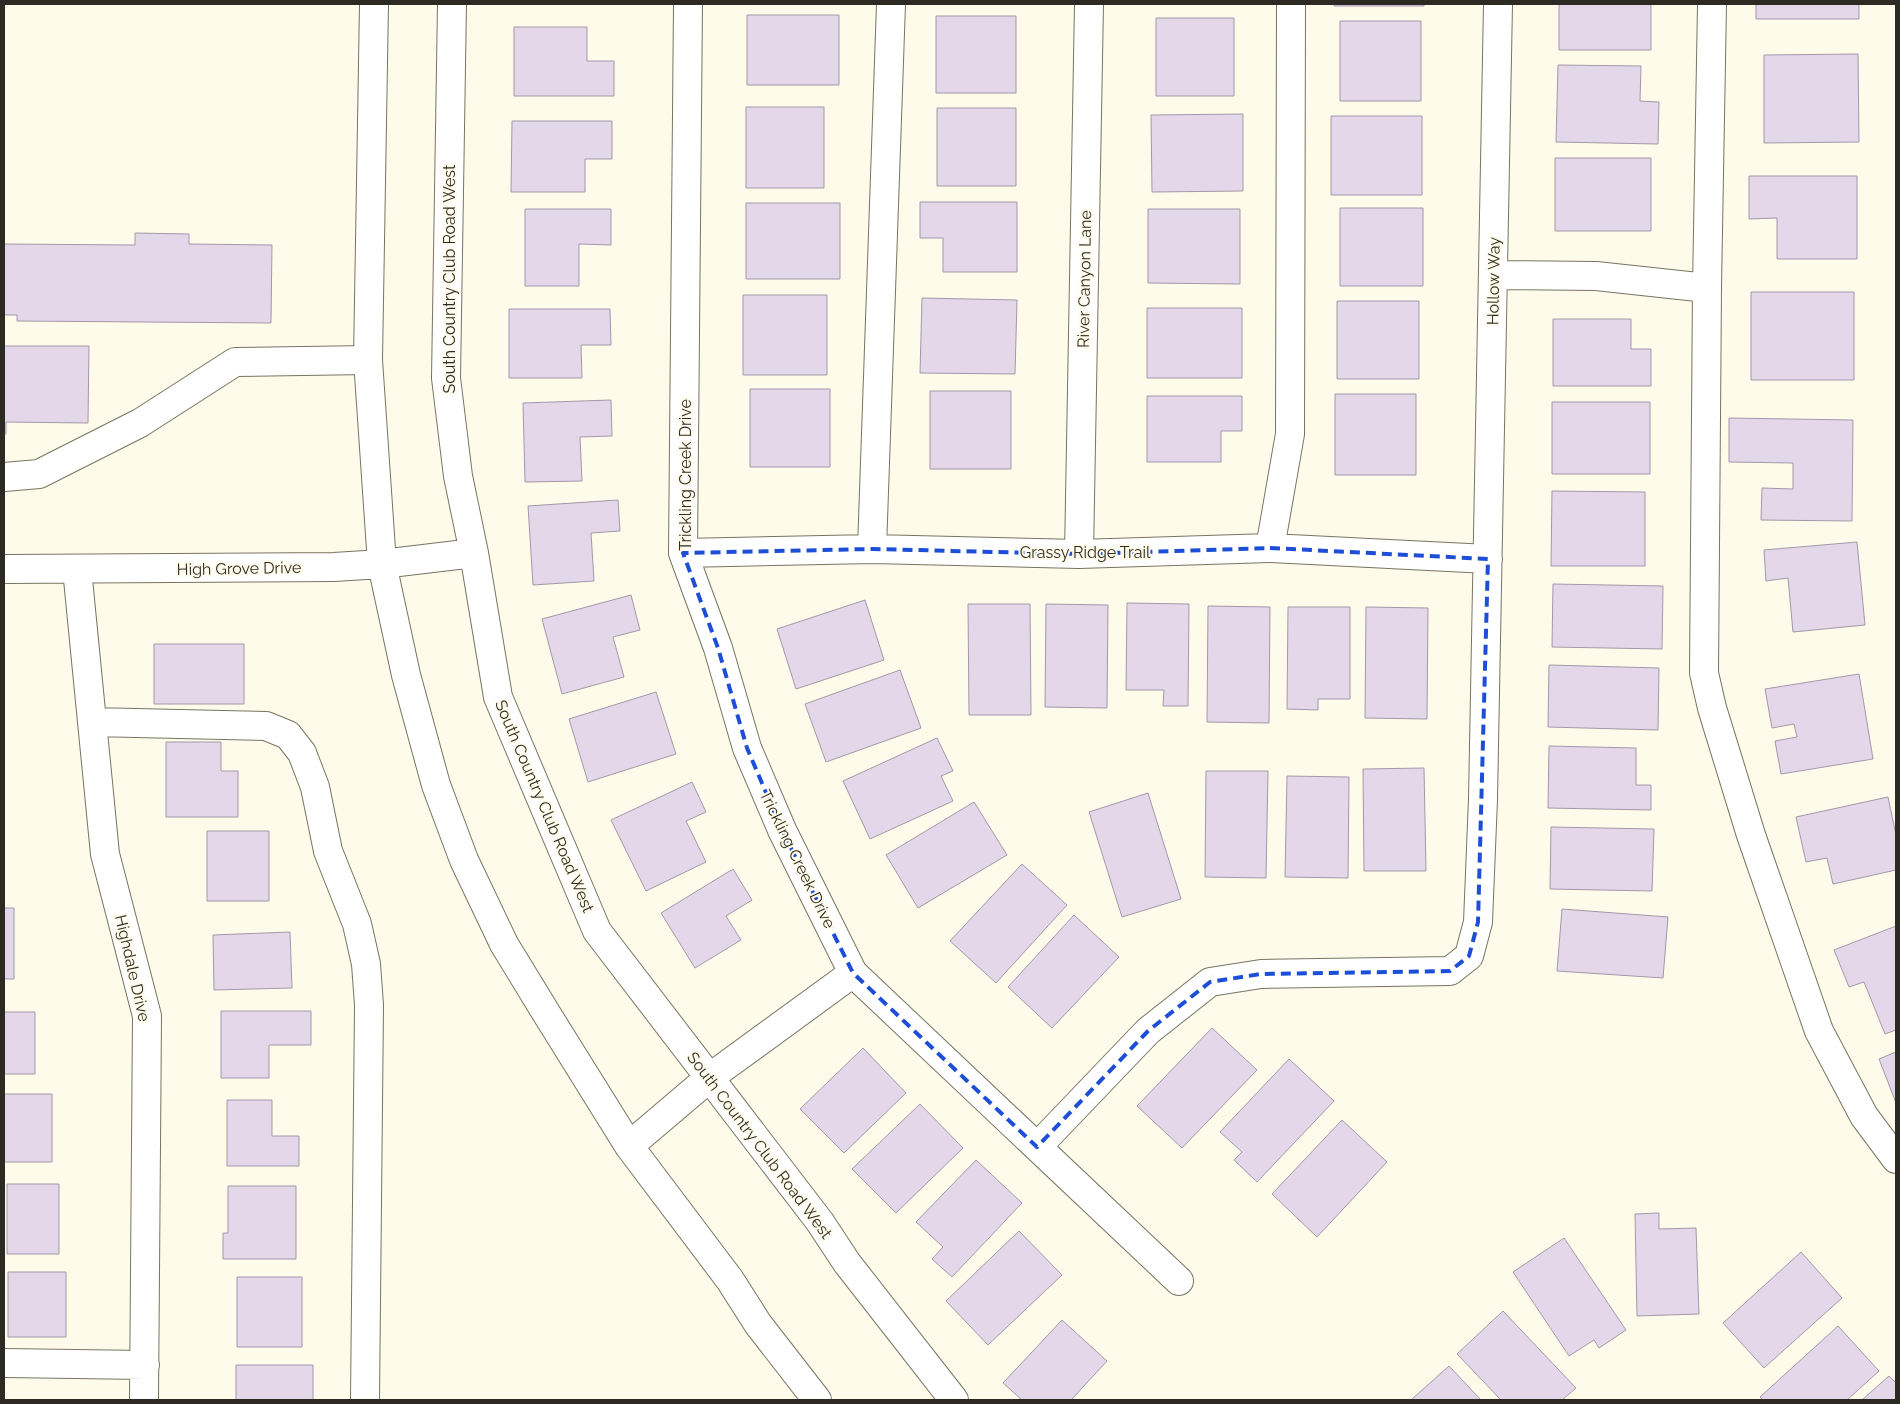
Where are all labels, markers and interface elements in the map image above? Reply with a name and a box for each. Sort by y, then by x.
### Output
street label: South Country Club Road West [440,164,459,393]
street label: River Canyon Lane [1074,210,1095,348]
street label: Hollow Way [1483,236,1504,325]
street label: Trickling Creek Drive [676,399,695,551]
street label: Grassy Ridge Trail [1020,543,1151,562]
street label: High Grove Drive [177,558,301,579]
street label: South Country Club Road West [491,697,598,916]
street label: Trickling Creek Drive [756,787,839,932]
street label: Highdale Drive [111,913,154,1023]
street label: South Country Club Road West [683,1048,836,1243]

